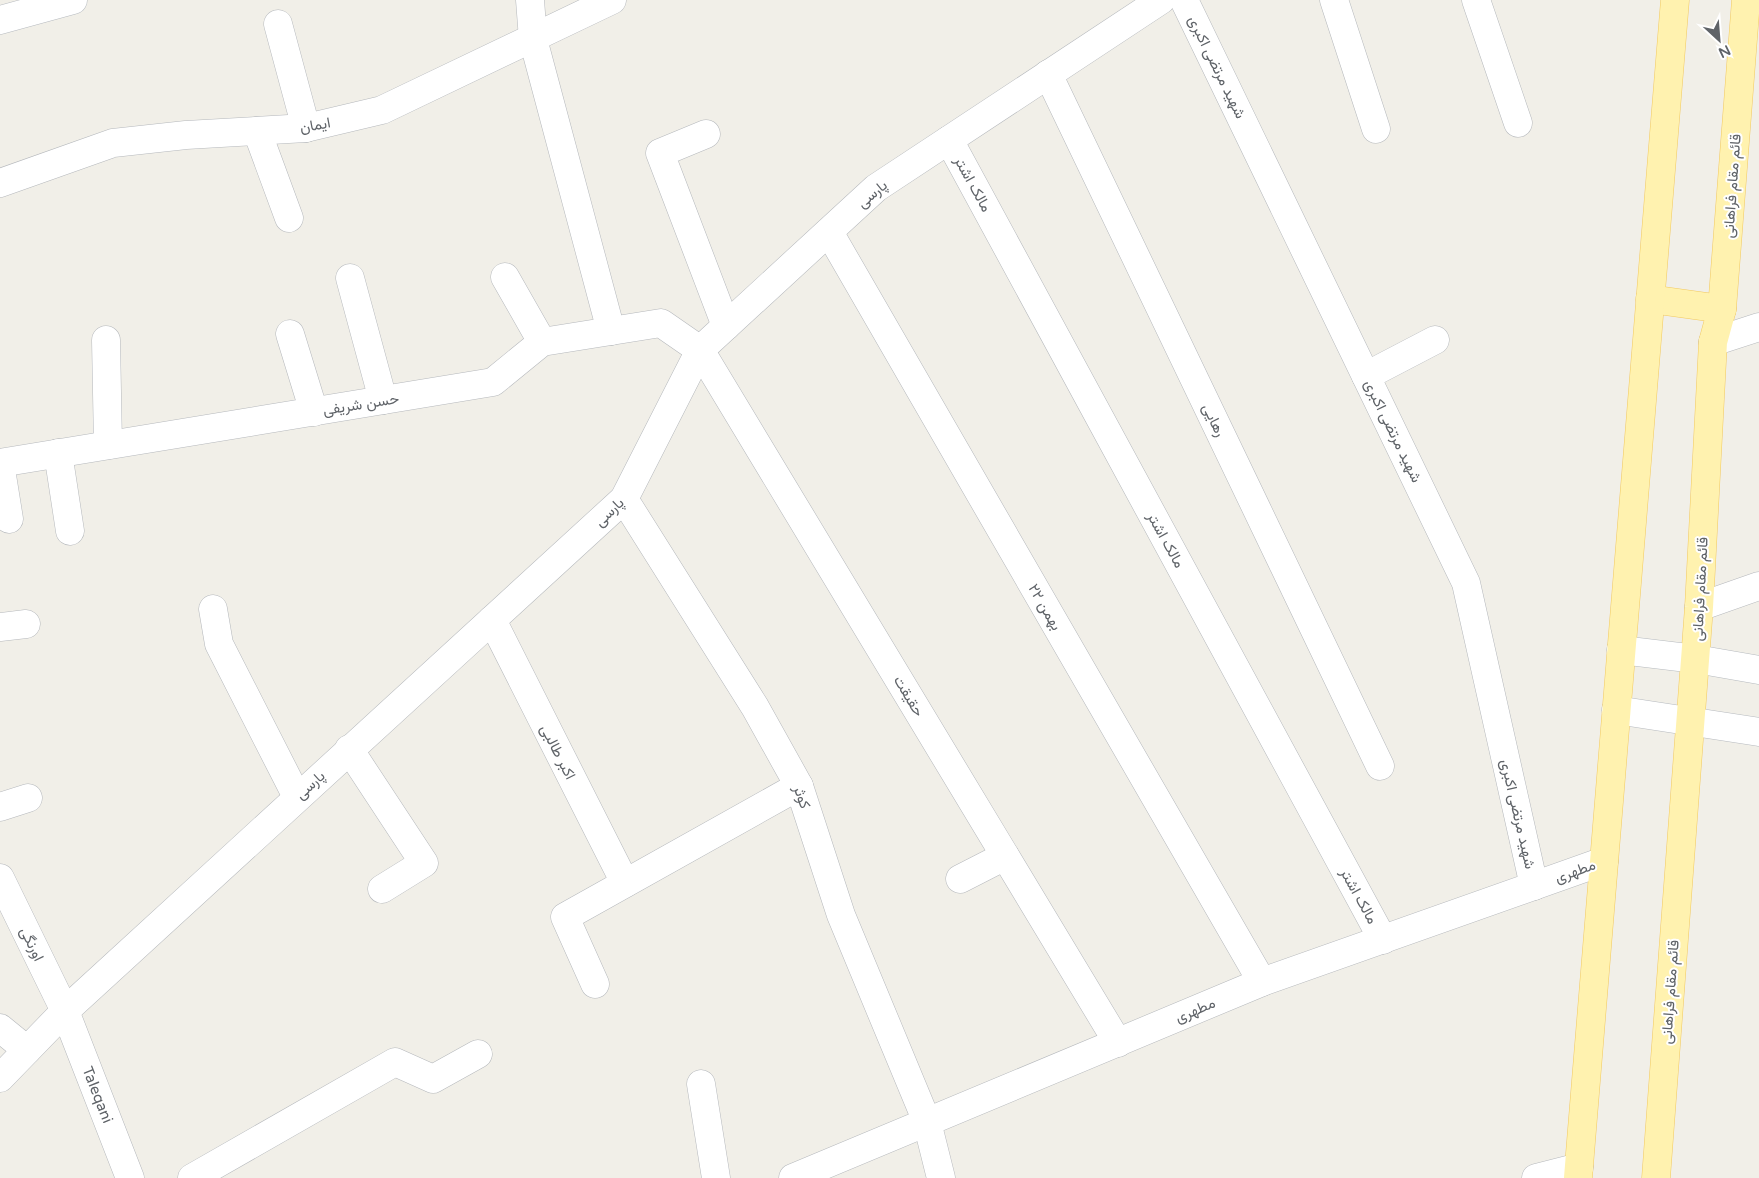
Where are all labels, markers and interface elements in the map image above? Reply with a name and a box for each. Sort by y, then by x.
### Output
street label: شهید مرتضی اکبری [1183,13,1250,122]
north arrow [1694,15,1744,65]
text: N [1716,41,1733,61]
street label: ایمان [298,113,332,137]
street label: قائم مقام فراهانی [1719,133,1746,239]
street label: مالک اشتر [950,152,996,215]
street label: پارسی [853,176,891,213]
street label: شهید مرتضی اکبری [1359,377,1426,486]
street label: حسن شریفی [322,389,401,420]
street label: رهایی [1197,400,1230,440]
street label: پارسی [590,494,628,531]
street label: مالک اشتر [1143,508,1189,571]
street label: قائم مقام فراهانی [1688,536,1713,642]
street label: ۲۲ بهمن [1024,580,1066,634]
street label: حقیقت [890,672,928,720]
street label: اکبر طالبی [536,721,579,783]
street label: شهید مرتضی اکبری [1496,757,1539,871]
street label: پارسی [291,767,329,804]
street label: کوثر [789,782,815,812]
street label: مطهری [1552,855,1598,888]
street label: مالک اشتر [1336,864,1382,927]
street label: اورنگی [15,924,48,965]
street label: قائم مقام فراهانی [1657,939,1684,1045]
street label: مطهری [1172,994,1218,1027]
street label: Taleqani [78,1064,117,1126]

